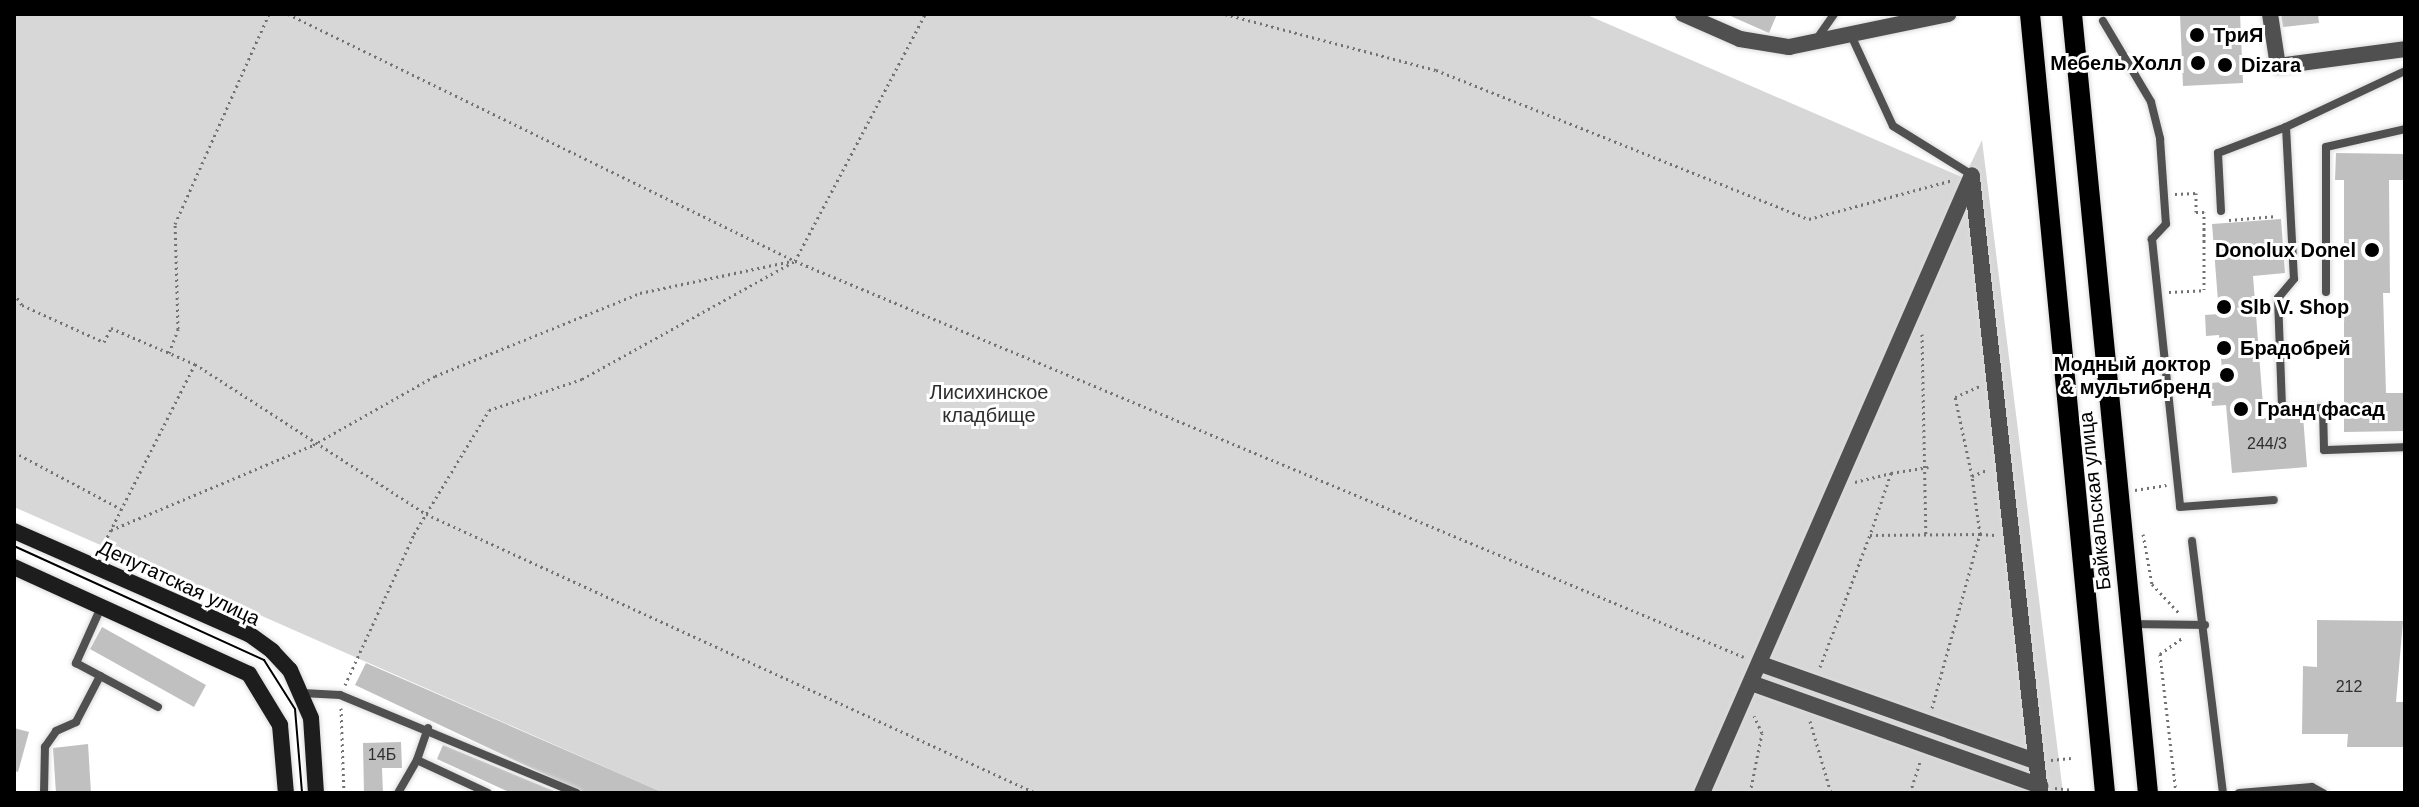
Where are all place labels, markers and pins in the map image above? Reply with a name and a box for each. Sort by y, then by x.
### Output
place label: ТриЯ [2213,23,2263,47]
marker: ТриЯ [2188,26,2206,44]
place label: Мебель Холл [2050,51,2182,75]
place label: Dizara [2241,53,2301,77]
marker: Мебель Холл [2189,54,2207,72]
marker: Dizara [2216,56,2234,74]
place label: Donolux Donel [2215,238,2356,262]
marker: Donolux Donel [2363,241,2381,259]
place label: Slb V. Shop [2240,295,2349,319]
marker: Slb V. Shop [2215,298,2233,316]
place label: Брадобрей [2240,336,2351,360]
marker: Брадобрей [2215,339,2233,357]
place label: Модный доктор & мультибренд [2054,352,2211,399]
marker: Модный доктор & мультибренд [2218,366,2236,384]
place label: Гранд фасад [2257,397,2385,421]
marker: Гранд фасад [2232,400,2250,418]

